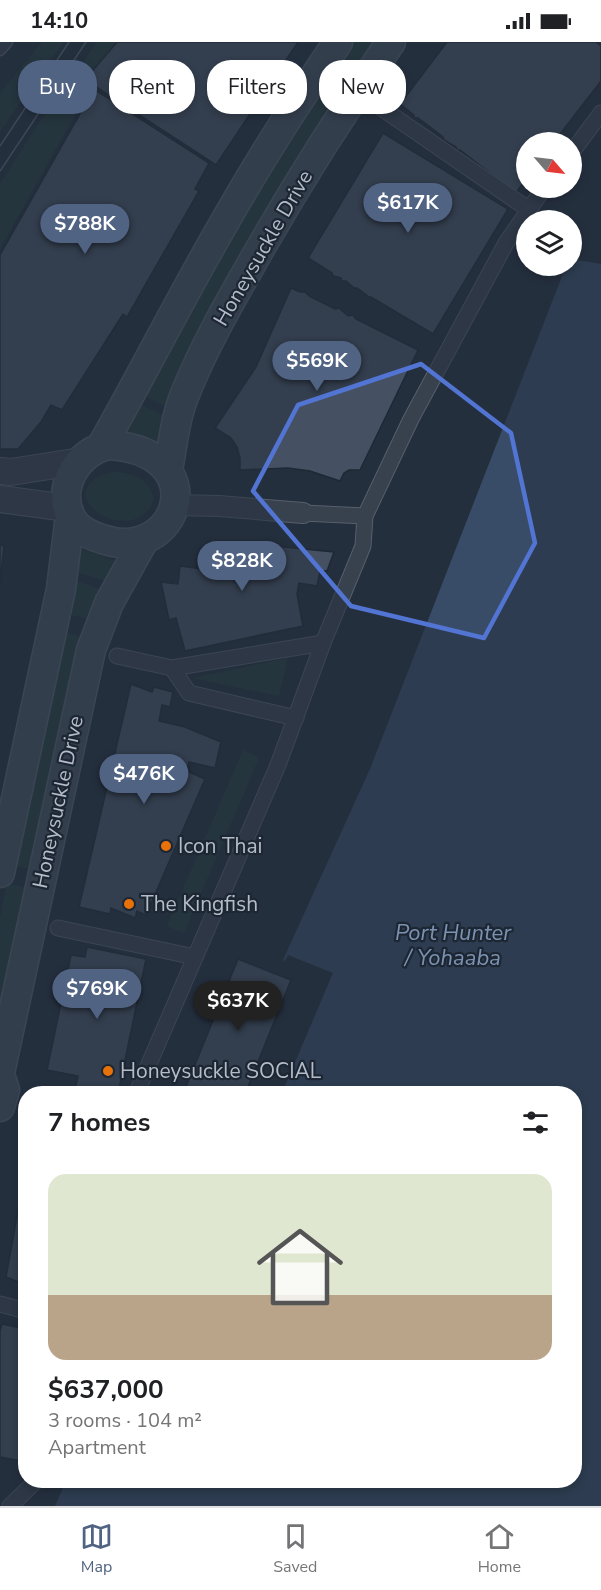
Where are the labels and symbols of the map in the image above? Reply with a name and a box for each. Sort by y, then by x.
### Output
north arrow [516,132,582,198]
street label: Honeysuckle Drive [207,165,319,331]
pin: $617K [366,183,450,234]
pin: $788K [43,204,127,255]
pin: $569K [275,341,359,392]
pin: $828K [200,541,284,592]
street label: Honeysuckle Drive [26,713,90,891]
pin: $476K [102,754,186,805]
place label: Icon Thai [178,832,262,860]
marker: Icon Thai [159,839,173,853]
place label: The Kingfish [141,890,258,918]
marker: The Kingfish [122,897,136,911]
water label: Port Hunter / Yohaaba [395,918,512,973]
pin: $769K [55,969,139,1020]
pin: $637K [196,981,280,1032]
place label: Honeysuckle SOCIAL [120,1057,322,1085]
marker: Honeysuckle SOCIAL [101,1064,115,1078]

